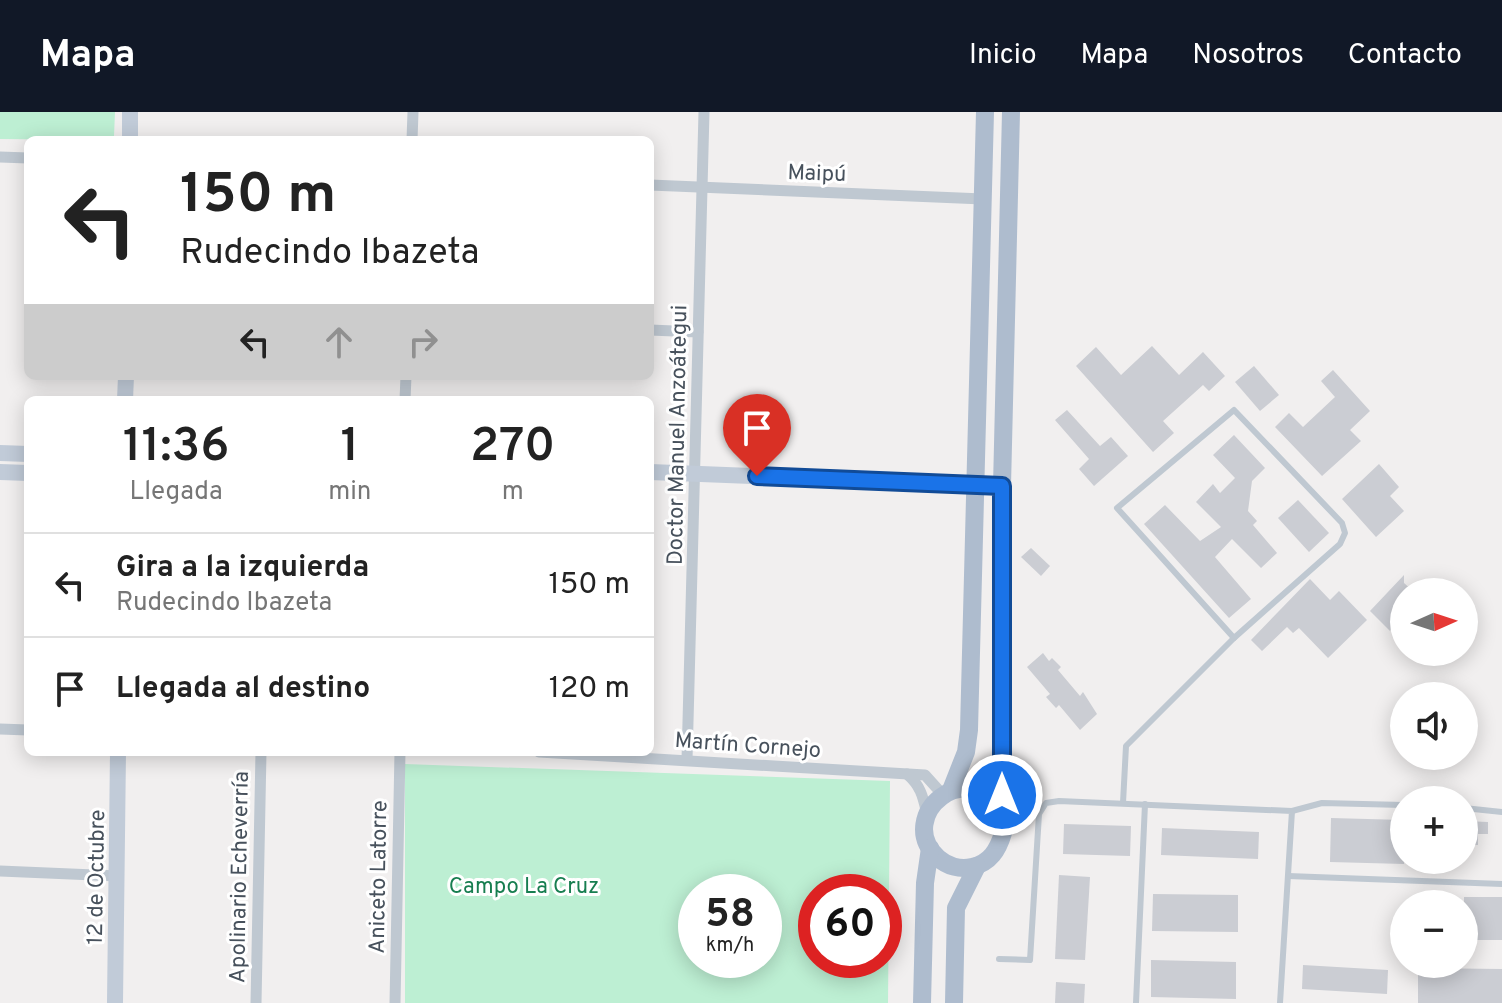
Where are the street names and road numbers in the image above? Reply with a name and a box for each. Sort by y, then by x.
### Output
street label: Maipú [787,160,847,189]
street label: Doctor Manuel Anzoátegui [663,305,694,565]
street label: Martín Cornejo [674,728,822,765]
street label: Apolinario Echeverría [225,771,256,983]
street label: Aniceto Latorre [365,800,394,954]
street label: 12 de Octubre [83,809,112,945]

